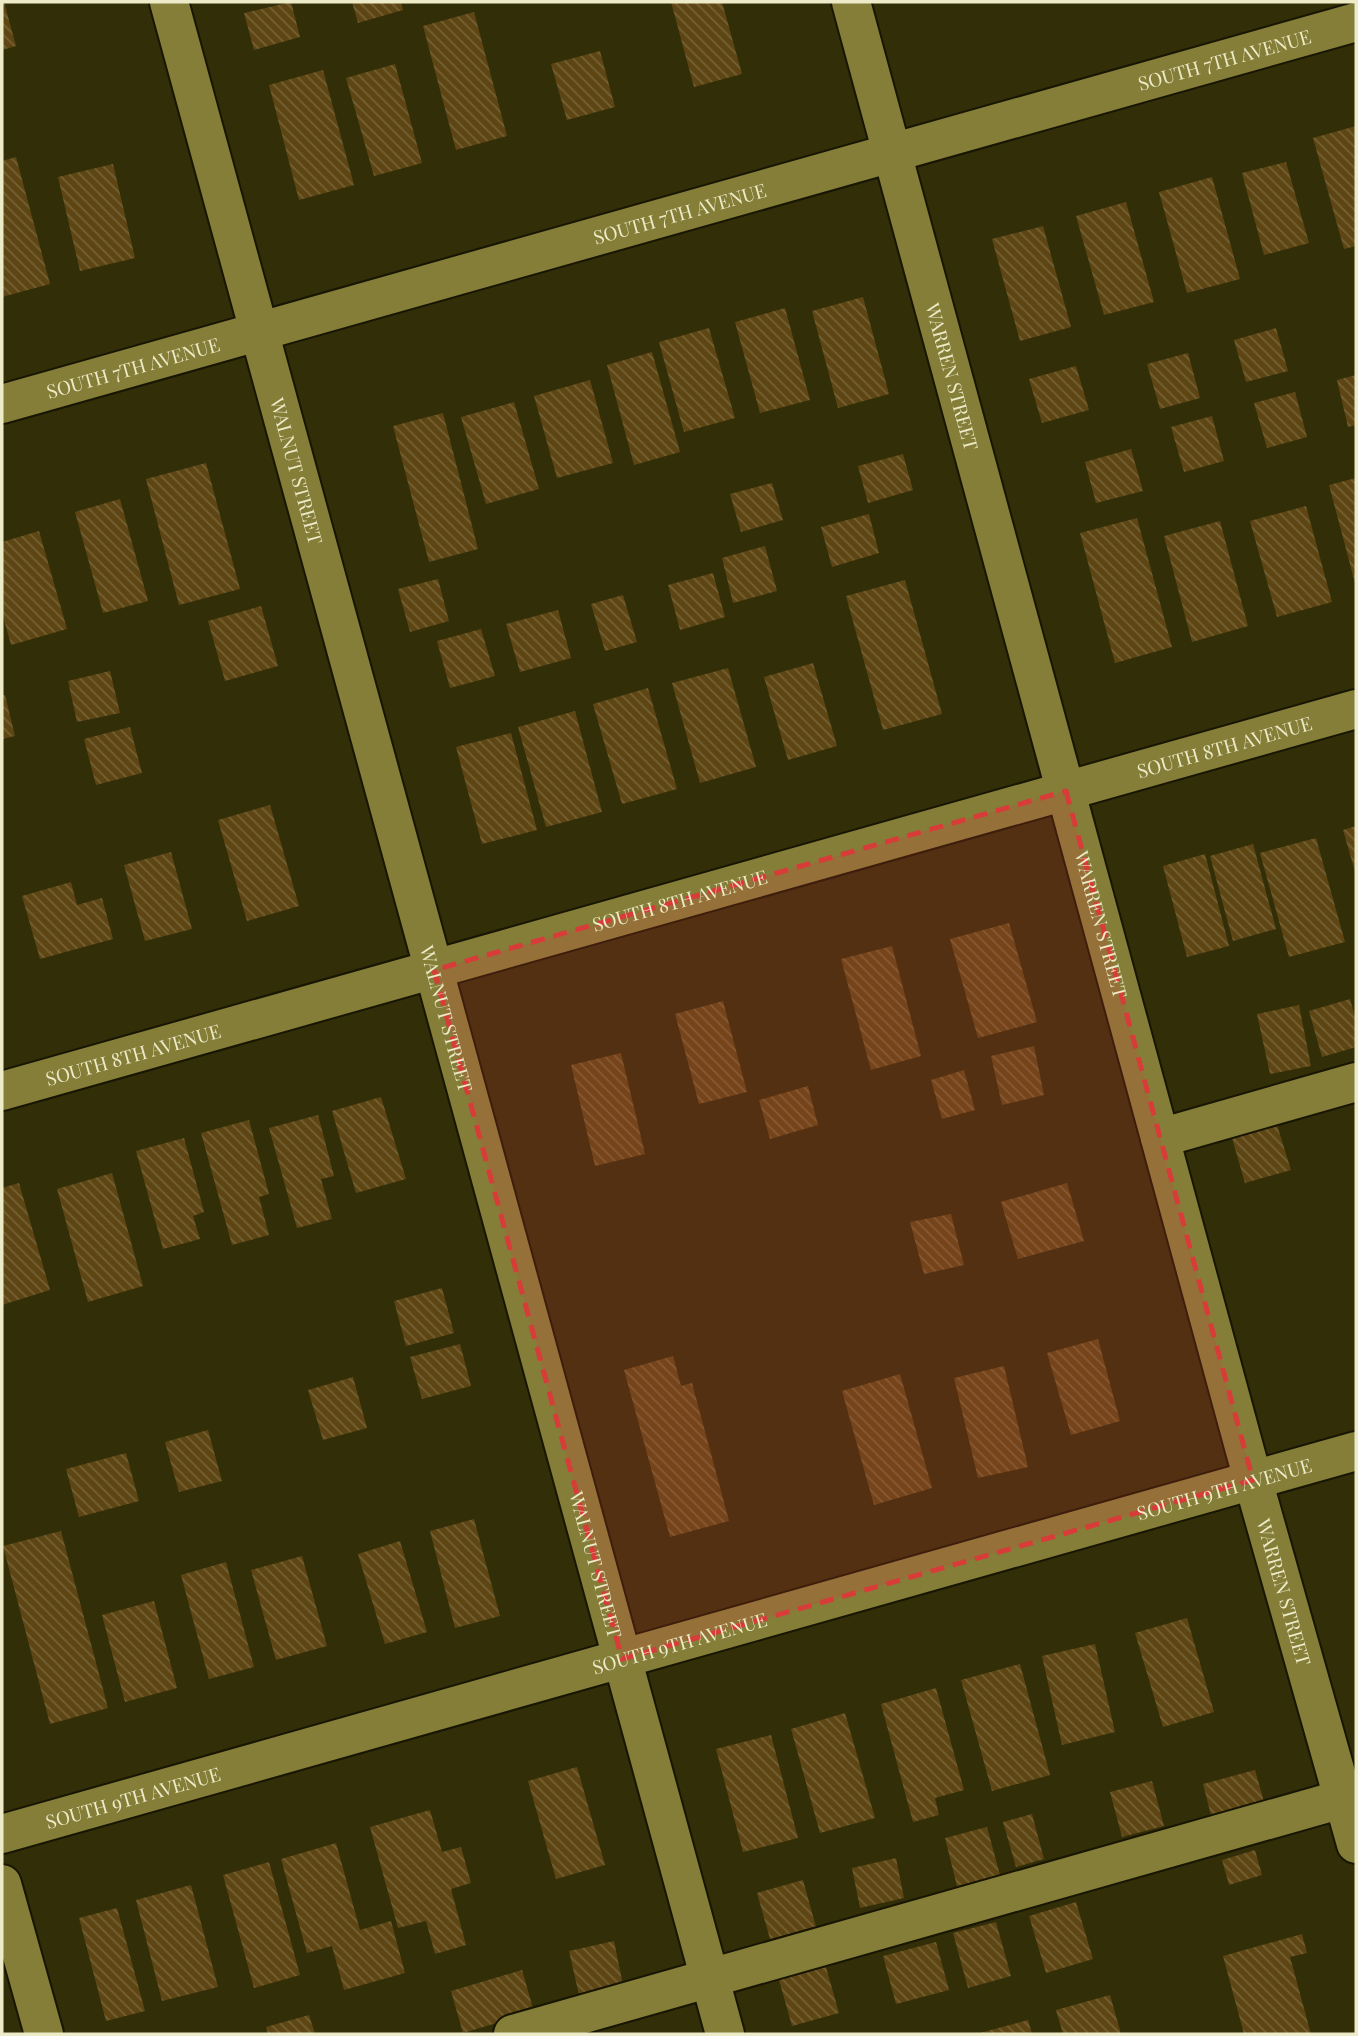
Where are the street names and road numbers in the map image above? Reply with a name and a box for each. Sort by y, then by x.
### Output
street label: SOUTH 7TH AVENUE [1135,22,1314,96]
street label: SOUTH 7TH AVENUE [590,176,769,250]
street label: WARREN STREET [920,299,985,453]
street label: SOUTH 7TH AVENUE [43,330,222,404]
street label: WALNUT STREET [265,394,330,547]
street label: SOUTH 8TH AVENUE [1134,709,1315,783]
street label: WARREN STREET [1069,847,1134,1001]
street label: SOUTH 8TH AVENUE [589,863,770,937]
street label: WALNUT STREET [414,942,480,1095]
street label: SOUTH 8TH AVENUE [42,1017,223,1091]
street label: SOUTH 9TH AVENUE [1134,1451,1315,1525]
street label: WALNUT STREET [564,1487,629,1641]
street label: WARREN STREET [1251,1515,1318,1668]
street label: SOUTH 9TH AVENUE [589,1605,770,1679]
street label: SOUTH 9TH AVENUE [42,1760,223,1834]

